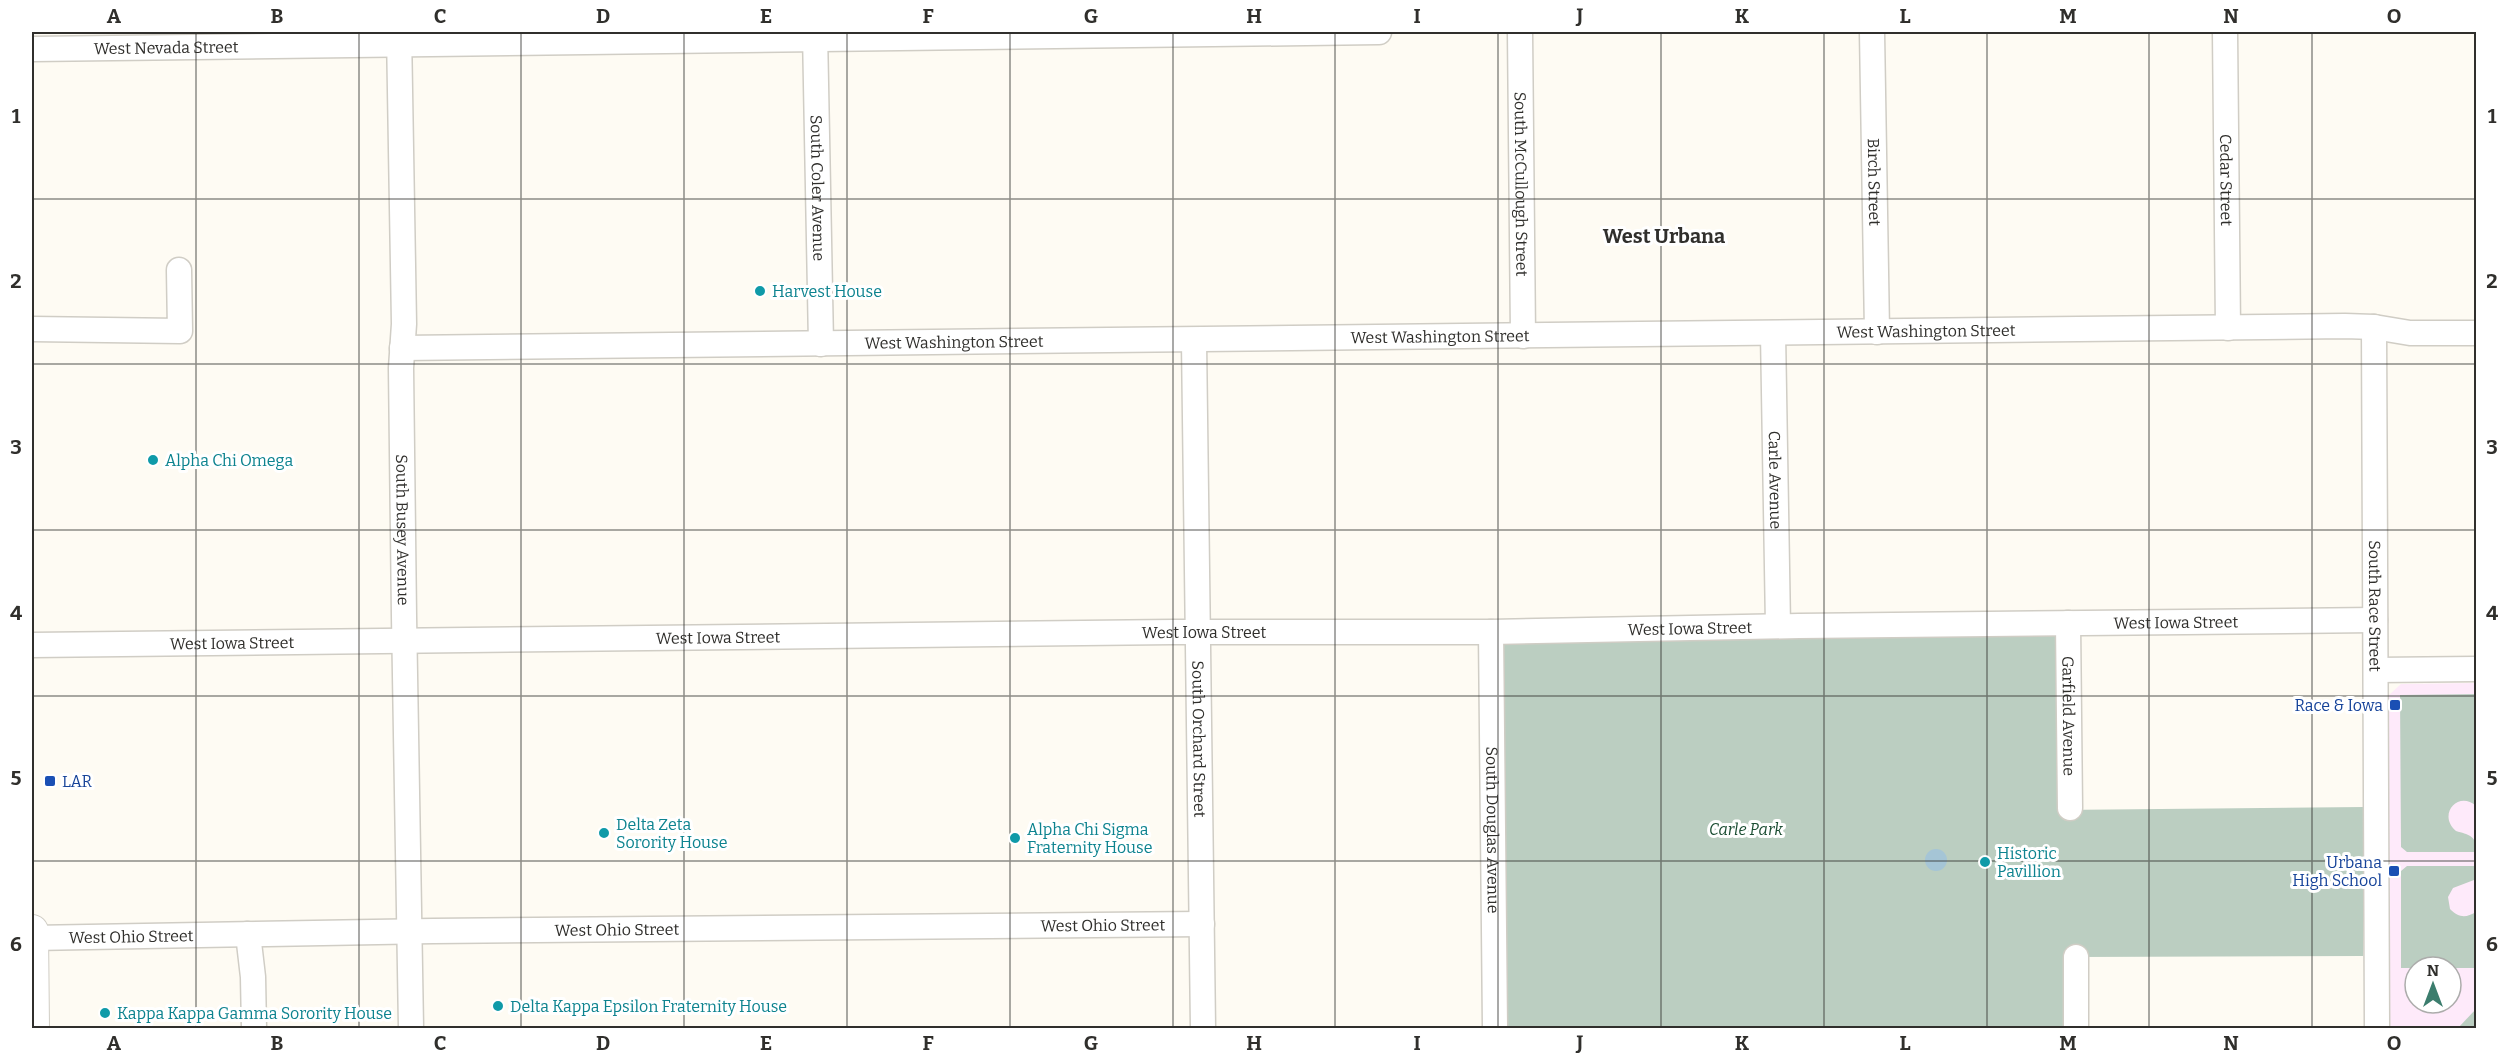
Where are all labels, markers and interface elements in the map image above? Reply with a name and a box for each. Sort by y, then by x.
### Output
text: A [107,4,122,28]
text: B [271,4,284,28]
text: C [434,4,446,28]
text: D [596,4,610,28]
text: E [760,4,772,28]
text: F [922,4,934,28]
text: G [1084,4,1098,28]
text: H [1246,4,1262,28]
text: I [1413,4,1421,28]
text: J [1576,4,1584,28]
text: K [1735,4,1750,28]
text: L [1899,4,1911,28]
text: M [2059,4,2077,28]
text: N [2223,4,2239,28]
text: O [2387,4,2401,28]
street label: West Nevada Street [93,37,239,58]
street label: South McCullough Street [1511,92,1532,277]
text: 1 [12,104,21,128]
text: 1 [2488,104,2497,128]
street label: South Coler Avenue [807,115,829,261]
street label: Cedar Street [2217,134,2236,226]
street label: Birch Street [1864,138,1885,226]
district label: West Urbana [1603,224,1725,248]
text: 2 [10,269,22,293]
text: 2 [2486,269,2498,293]
place label: Harvest House [772,282,882,301]
marker: Harvest House [753,284,767,298]
street label: West Washington Street [1836,320,2016,341]
street label: West Washington Street [1350,326,1530,347]
street label: West Washington Street [864,331,1044,352]
street label: Carle Avenue [1765,431,1786,529]
text: 3 [10,435,22,459]
text: 3 [2486,435,2498,459]
place label: Alpha Chi Omega [165,451,293,470]
marker: Alpha Chi Omega [146,453,160,467]
street label: South Busey Avenue [393,454,413,606]
street label: South Race Street [2365,540,2385,672]
text: 4 [10,601,22,625]
text: 4 [2486,601,2498,625]
street label: West Iowa Street [2113,612,2238,632]
street label: West Iowa Street [1627,617,1753,639]
street label: West Iowa Street [1142,622,1266,642]
street label: West Iowa Street [656,627,781,647]
street label: West Iowa Street [170,633,295,653]
street label: Garfield Avenue [2059,656,2079,776]
street label: South Orchard Street [1189,660,1210,818]
place label: Race & Iowa [2294,696,2383,715]
marker: Race & Iowa [2388,698,2402,712]
street label: South Douglas Avenue [1483,746,1503,914]
text: 5 [11,766,22,790]
text: 5 [2487,766,2498,790]
place label: LAR [62,772,92,791]
marker: LAR [43,774,57,788]
place label: Delta Zeta Sorority House [616,815,727,852]
place label: Alpha Chi Sigma Fraternity House [1027,820,1152,857]
park label: Carle Park [1709,820,1783,839]
marker: Delta Zeta Sorority House [597,826,611,840]
marker: Alpha Chi Sigma Fraternity House [1008,831,1022,845]
place label: Historic Pavillion [1997,844,2061,881]
place label: Urbana High School [2292,853,2382,890]
marker: Historic Pavillion [1978,855,1992,869]
marker: Urbana High School [2387,864,2401,878]
street label: West Ohio Street [1040,915,1166,935]
street label: West Ohio Street [554,919,680,939]
street label: West Ohio Street [68,926,194,947]
text: 6 [10,932,22,956]
text: 6 [2486,932,2498,956]
north arrow [2403,955,2463,1015]
text: N [2427,961,2439,980]
place label: Delta Kappa Epsilon Fraternity House [510,997,787,1016]
marker: Delta Kappa Epsilon Fraternity House [491,999,505,1013]
place label: Kappa Kappa Gamma Sorority House [117,1004,392,1023]
marker: Kappa Kappa Gamma Sorority House [98,1006,112,1020]
text: A [107,1031,122,1055]
text: B [271,1031,284,1055]
text: C [434,1031,446,1055]
text: D [596,1031,610,1055]
text: E [760,1031,772,1055]
text: F [922,1031,934,1055]
text: G [1084,1031,1098,1055]
text: H [1246,1031,1262,1055]
text: I [1413,1031,1421,1055]
text: J [1576,1031,1584,1055]
text: K [1735,1031,1750,1055]
text: L [1899,1031,1911,1055]
text: M [2059,1031,2077,1055]
text: N [2223,1031,2239,1055]
text: O [2387,1031,2401,1055]

